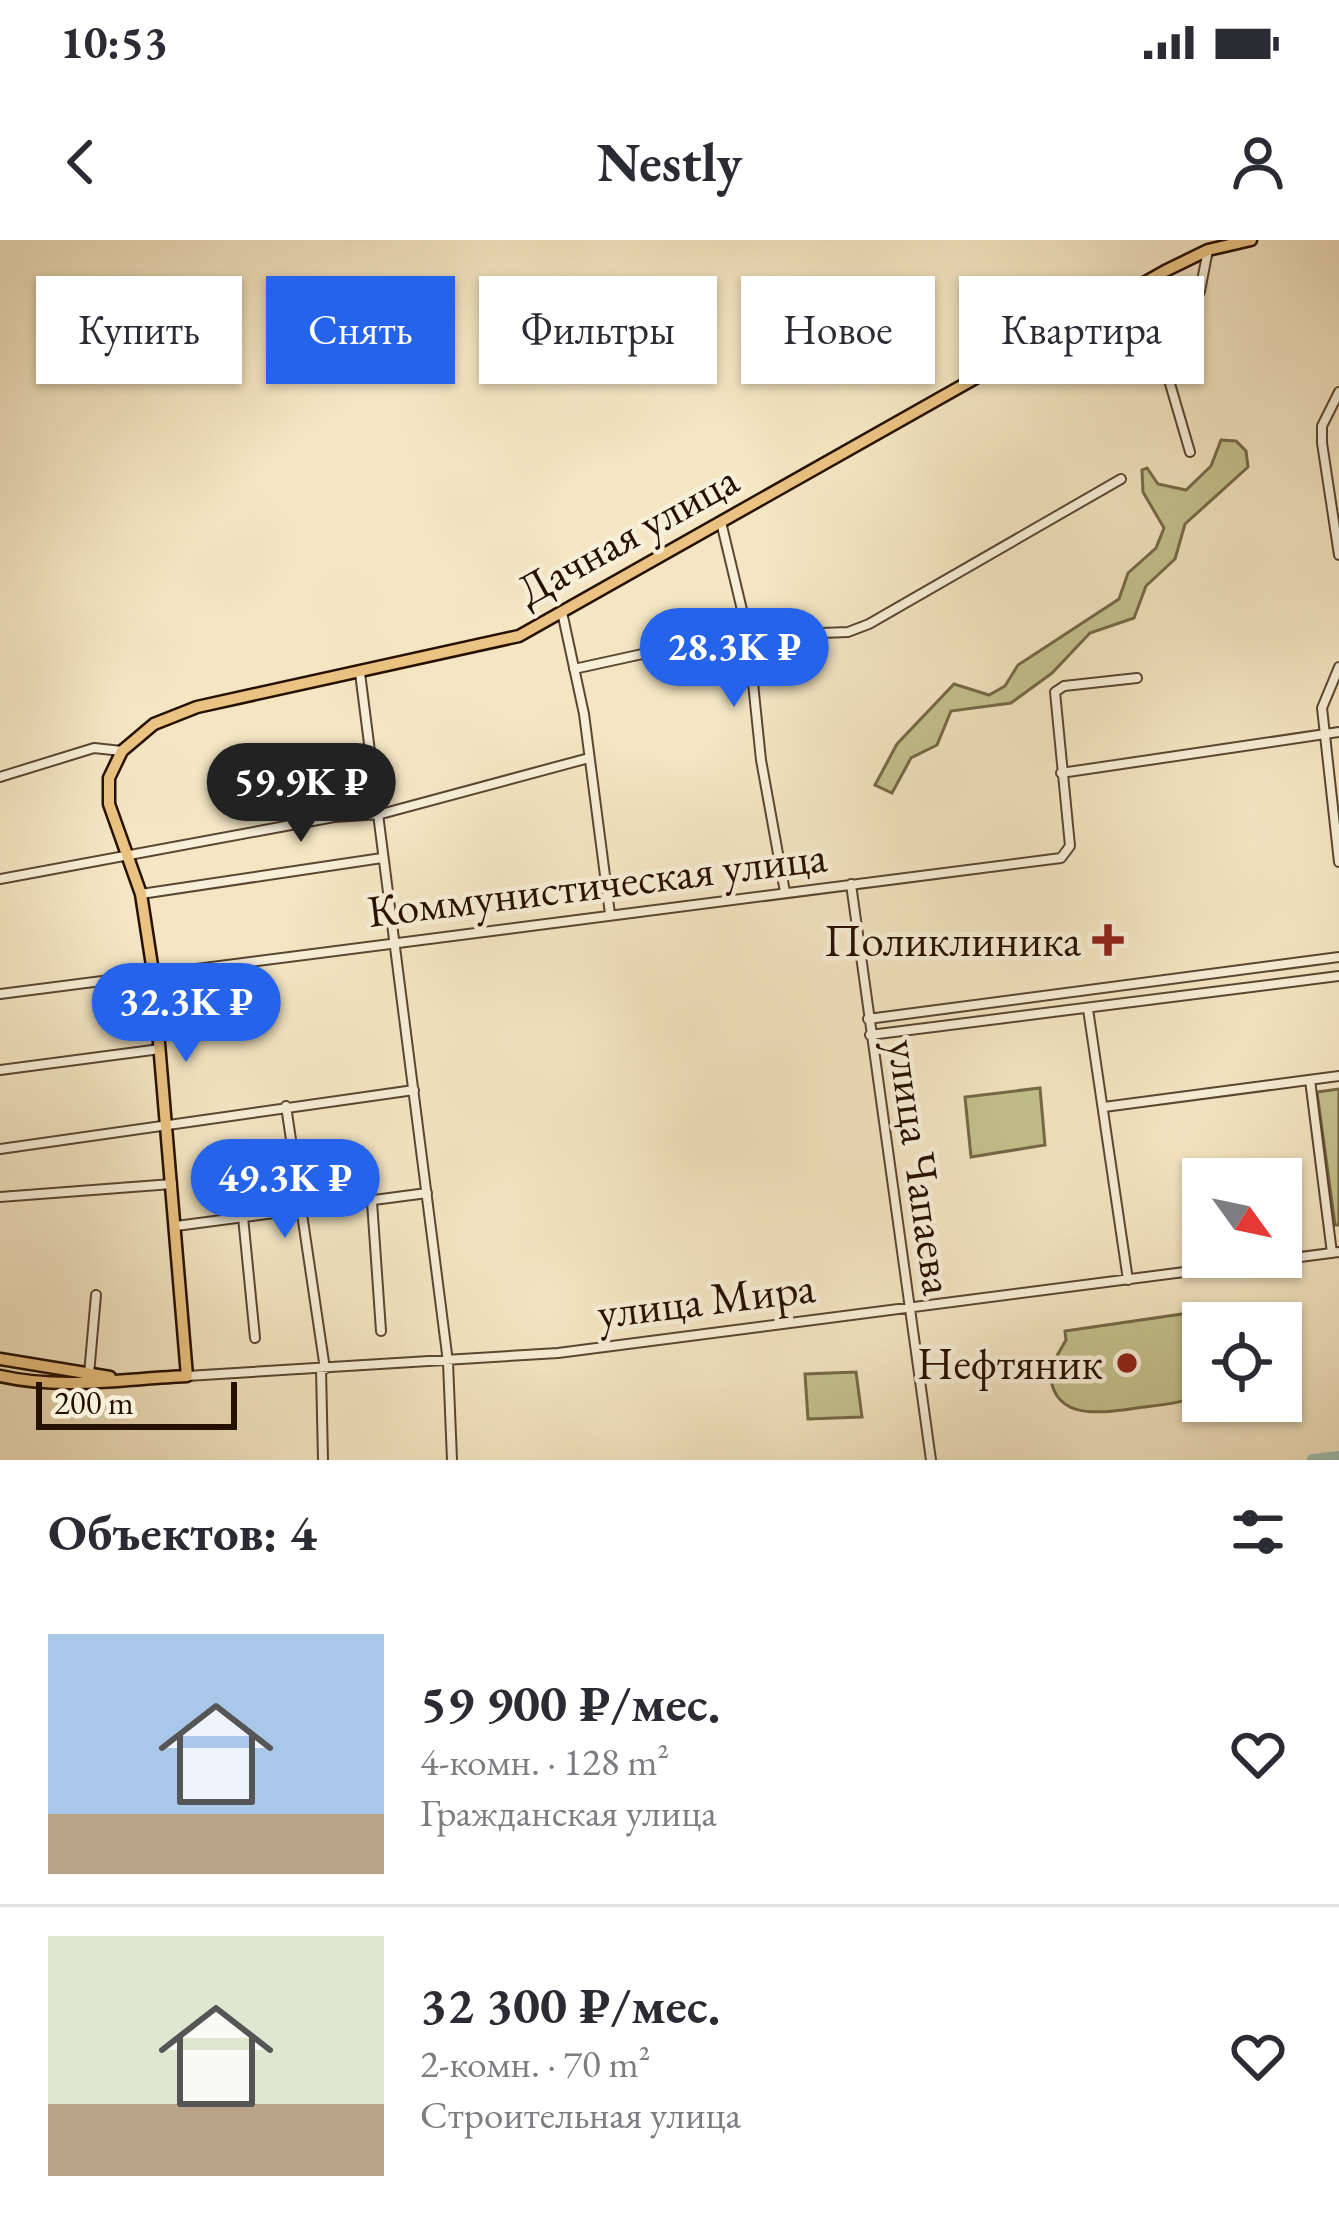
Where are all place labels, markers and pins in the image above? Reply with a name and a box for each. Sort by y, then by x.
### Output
pin: 28.3K ₽ [623,608,845,710]
pin: 59.9K ₽ [190,743,412,845]
place label: Поликлиника [824,911,1081,969]
marker: Поликлиника [1092,924,1124,956]
pin: 32.3K ₽ [75,963,297,1065]
pin: 49.3K ₽ [174,1139,396,1241]
place label: Нефтяник [917,1334,1103,1392]
marker: Нефтяник [1114,1350,1140,1376]

